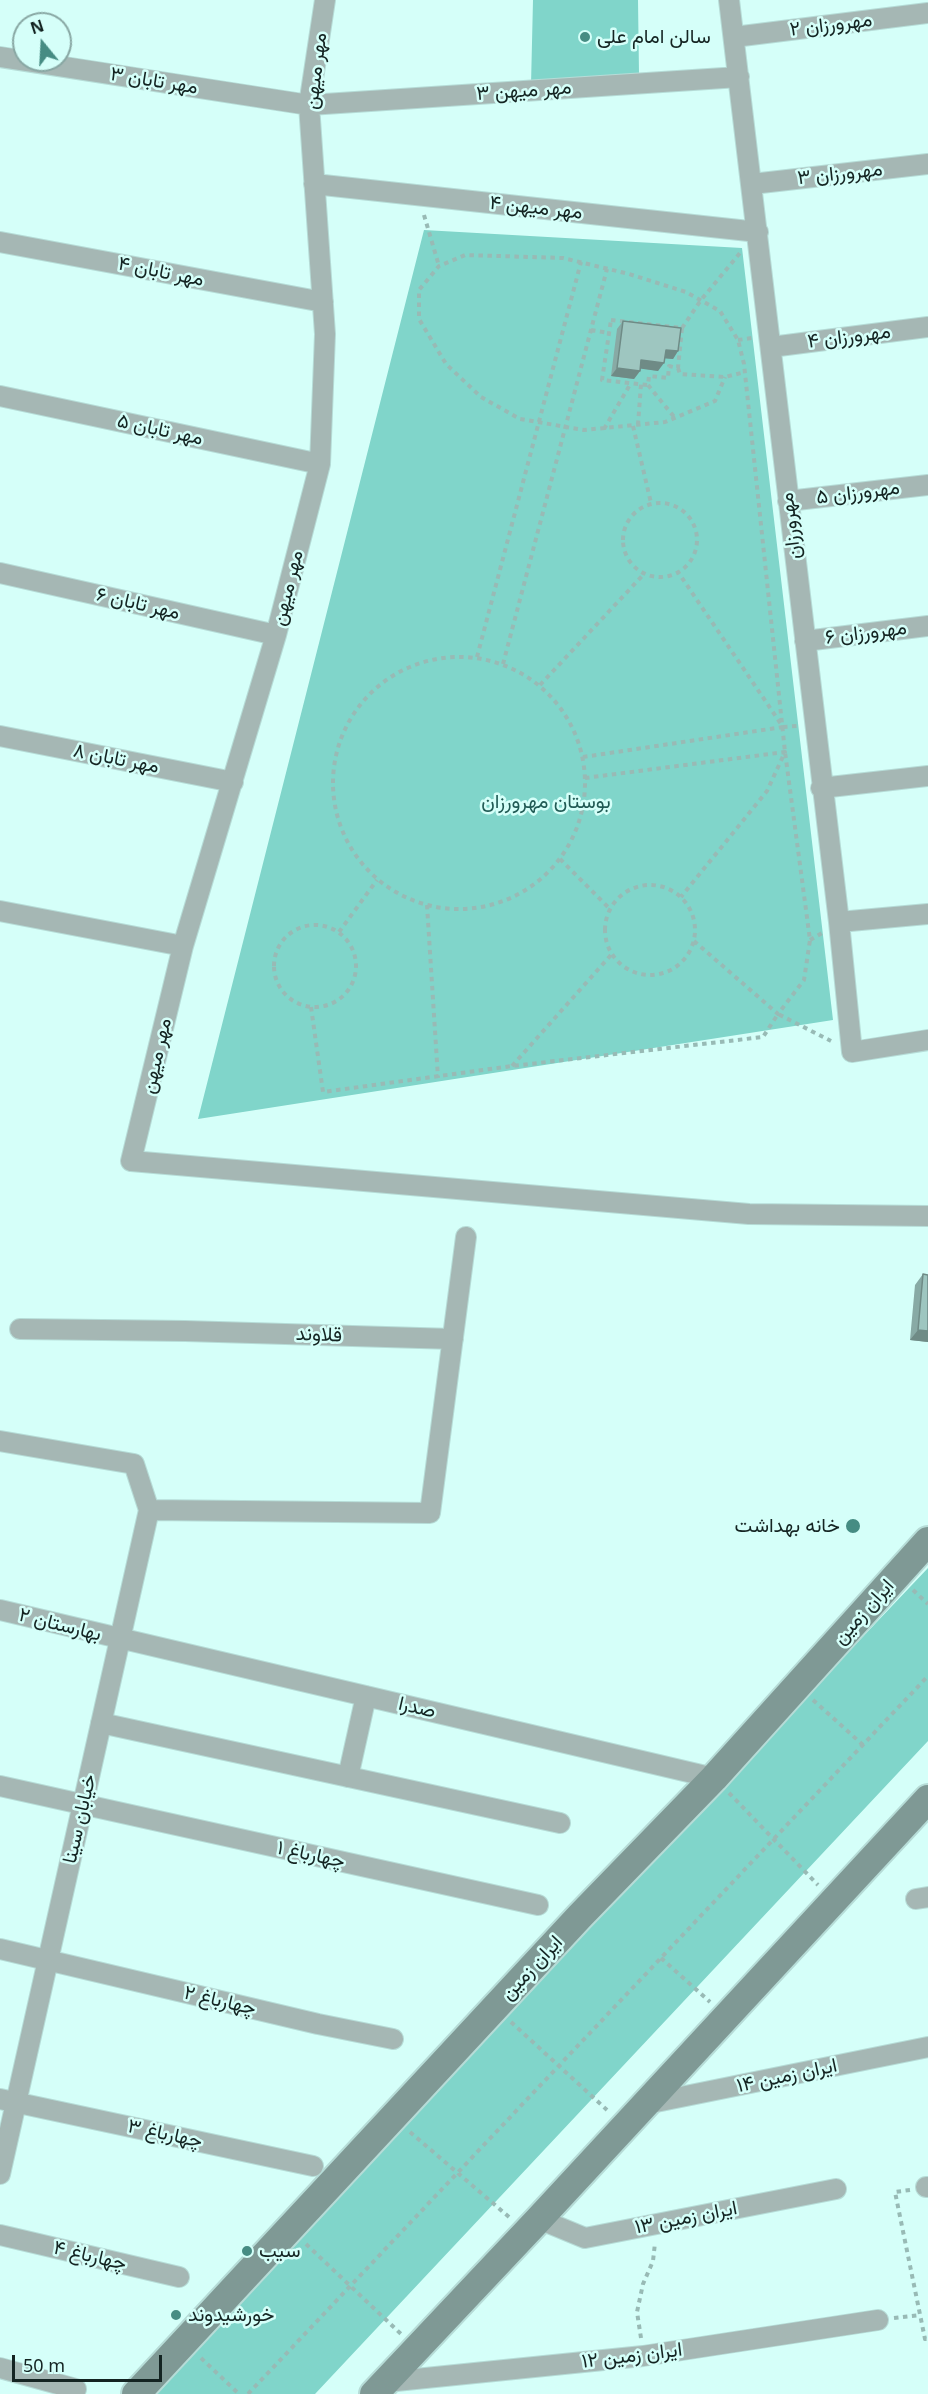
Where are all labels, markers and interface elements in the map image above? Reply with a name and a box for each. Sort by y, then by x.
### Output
street label: مهرورزان ۲ [788,8,874,42]
north arrow [12,12,72,72]
text: N [27,14,47,39]
place label: سالن امام علی [597,25,711,49]
marker: سالن امام علی [578,30,592,44]
street label: مهر میهن [299,31,333,111]
street label: مهر تابان ۳ [108,62,200,100]
street label: مهر میهن ۳ [476,76,572,106]
street label: مهرورزان ۳ [796,158,884,190]
street label: مهر میهن ۴ [488,191,584,225]
street label: مهر تابان ۴ [116,252,206,292]
street label: مهرورزان ۴ [806,320,892,354]
street label: مهر تابان ۵ [115,409,205,451]
street label: مهرورزان ۵ [815,476,901,510]
street label: مهرورزان [775,491,807,561]
street label: مهر میهن [267,548,309,628]
street label: مهر تابان ۶ [94,583,182,625]
street label: مهرورزان ۶ [824,616,908,650]
street label: مهر تابان ۸ [71,739,161,779]
park label: بوستان مهرورزان [481,790,611,814]
street label: مهر میهن [137,1016,177,1096]
street label: قلاوند [295,1322,343,1348]
place label: خانه بهداشت [735,1514,840,1538]
marker: خانه بهداشت [844,1517,862,1535]
street label: ایران زمین [828,1574,900,1650]
street label: بهارستان ۲ [16,1603,104,1647]
street label: صدرا [396,1692,438,1724]
street label: خیابان سینا [58,1772,102,1866]
street label: چهارباغ ۱ [275,1836,347,1874]
street label: ایران زمین [496,1931,568,2005]
street label: چهارباغ ۲ [182,1981,258,2021]
street label: ایران زمین ۱۴ [735,2054,839,2098]
street label: چهارباغ ۳ [125,2114,205,2154]
street label: ایران زمین ۱۳ [633,2196,739,2240]
street label: چهارباغ ۴ [51,2236,129,2276]
place label: سیب [259,2239,301,2263]
marker: سیب [240,2244,254,2258]
place label: خورشیدوند [188,2303,274,2327]
marker: خورشیدوند [169,2308,183,2322]
street label: ایران زمین ۱۲ [580,2338,684,2374]
scale bar [15,2343,165,2381]
text: 50 m [23,2353,65,2377]

